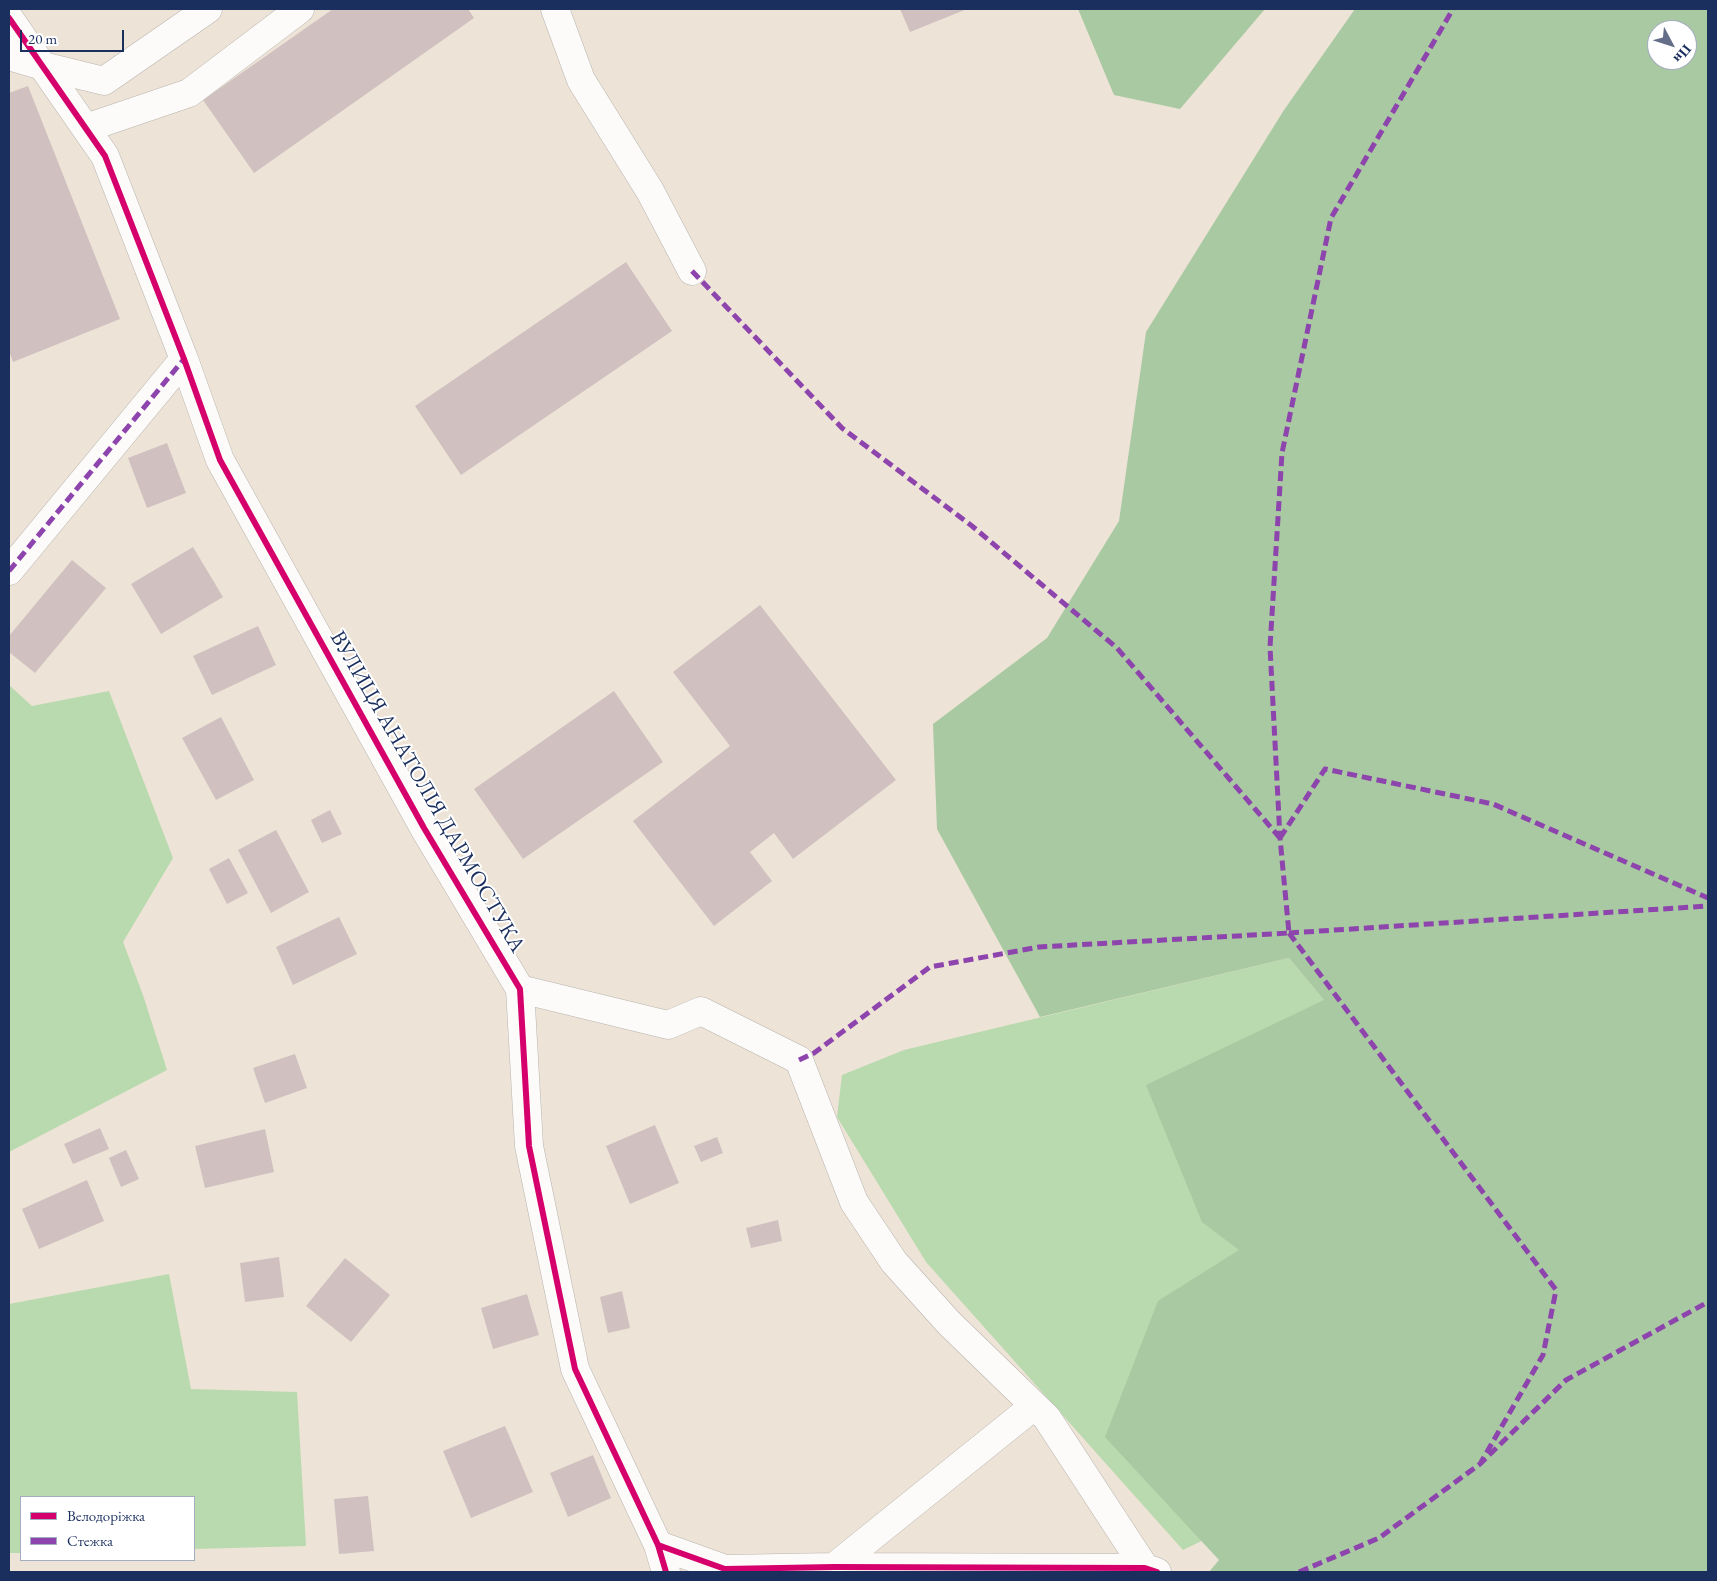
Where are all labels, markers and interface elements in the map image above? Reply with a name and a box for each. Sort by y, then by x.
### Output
scale bar [22,20,126,52]
north arrow [1647,20,1697,70]
text: 20 m [28,29,57,48]
text: Пн [1670,41,1696,67]
street label: ВУЛИЦЯ АНАТОЛІЯ ДАРМОСТУКА [324,626,530,958]
legend [20,1496,195,1561]
text: Велодоріжка [67,1506,145,1525]
text: Стежка [67,1531,113,1550]

